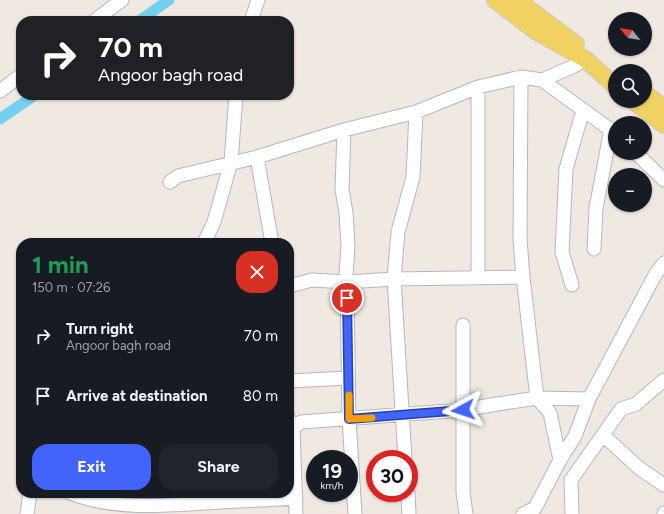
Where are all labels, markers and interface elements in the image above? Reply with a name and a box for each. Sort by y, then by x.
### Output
north arrow [608,12,652,56]
map controls [608,12,652,212]
text: 70 m [98,30,163,64]
icon: right [32,32,84,84]
text: Angoor bagh road [98,64,243,86]
button: search [608,64,652,108]
button: + [608,116,652,160]
button: − [608,168,652,212]
text: 1 min [32,250,89,279]
button: close [236,251,278,293]
text: 150 m · 07:26 [32,280,110,295]
pin [330,281,364,315]
icon: arrive [336,287,358,309]
text: Turn right [66,320,134,338]
icon: right [32,325,54,347]
text: 70 m [244,327,278,345]
text: Angoor bagh road [66,338,171,353]
icon: arrive [32,385,54,407]
text: Arrive at destination [66,387,207,405]
text: 80 m [243,387,278,405]
position arrow [442,389,484,431]
button: Exit [32,444,151,490]
button: Share [159,444,278,490]
speed limit sign: 30 [366,450,418,502]
text: 19 [322,459,342,483]
text: km/h [321,479,343,492]

